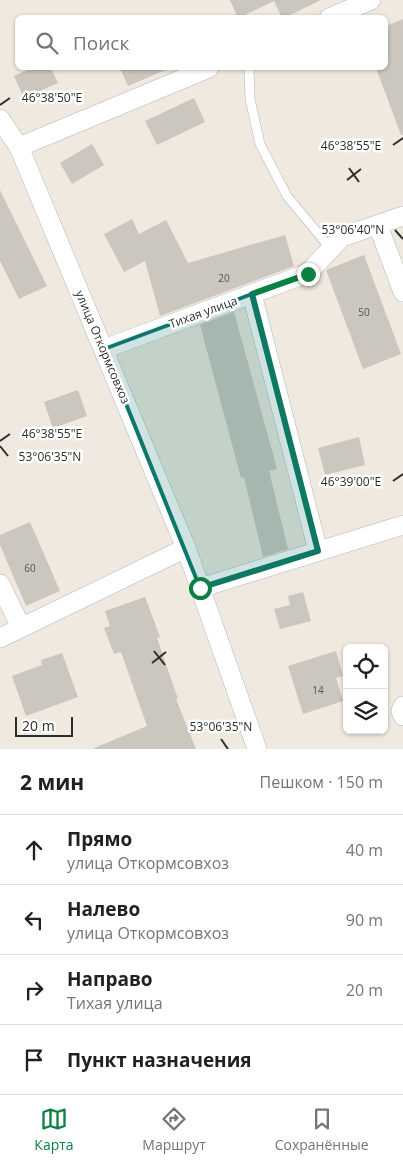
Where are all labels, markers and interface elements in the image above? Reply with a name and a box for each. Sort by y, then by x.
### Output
search box [15,15,388,70]
icon: search [33,29,61,57]
text: Поиск [73,30,129,56]
text: 46°38'50"E [22,89,82,106]
text: 46°38'55"E [321,137,381,154]
text: 53°06'40"N [322,221,384,238]
route end [297,263,320,286]
house number: 20 [218,271,230,285]
street label: улица Откормсовхоз [71,288,135,406]
street label: Тихая улица [166,292,240,332]
house number: 50 [358,305,370,319]
text: 46°38'55"E [22,425,82,442]
text: 53°06'35"N [19,448,81,465]
text: 46°39'00"E [321,473,381,490]
house number: 60 [24,561,36,575]
route start [189,577,212,600]
map controls [343,644,388,734]
button: locate [343,644,388,689]
house number: 14 [312,683,324,697]
button: layers [343,689,388,734]
scale bar [15,714,72,737]
text: 20 m [22,716,55,735]
text: 53°06'35"N [190,718,252,735]
text: 2 мин [20,768,84,796]
text: Пешком · 150 m [260,771,383,793]
text: Прямо [67,826,132,852]
icon: ahead [20,836,48,864]
text: 40 m [346,839,383,861]
text: улица Откормсовхоз [67,852,229,874]
text: Налево [67,896,140,922]
icon: left [20,906,48,934]
text: 90 m [346,909,383,931]
text: улица Откормсовхоз [67,922,229,944]
text: Направо [67,966,153,992]
icon: right [20,976,48,1004]
text: 20 m [346,979,383,1001]
text: Тихая улица [67,992,163,1014]
icon: arrive [20,1046,48,1074]
text: Пункт назначения [67,1047,252,1073]
tab: Карта [34,1105,74,1154]
tab: Маршрут [142,1105,206,1154]
tab: Сохранённые [275,1105,369,1154]

